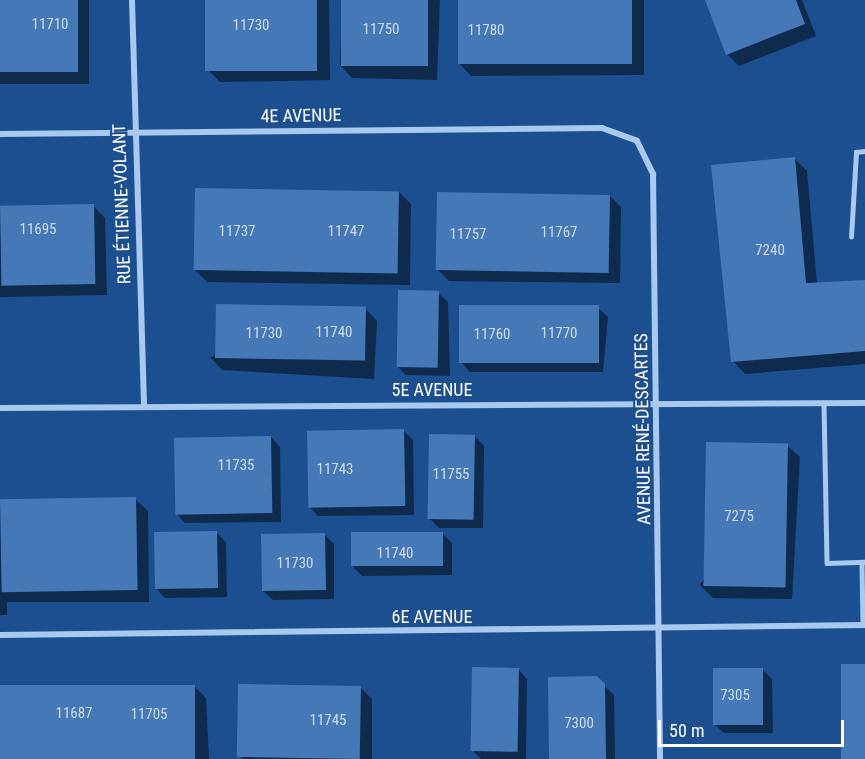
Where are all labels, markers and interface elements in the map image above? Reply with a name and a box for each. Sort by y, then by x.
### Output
house number: 11710 [31,16,69,34]
house number: 11730 [232,17,270,35]
house number: 11750 [362,21,400,39]
house number: 11780 [467,22,505,40]
street label: 4E AVENUE [260,104,342,128]
street label: RUE ÉTIENNE-VOLANT [108,123,136,285]
house number: 11695 [19,221,57,239]
house number: 11737 [218,223,256,241]
house number: 11747 [327,223,365,241]
house number: 11767 [540,224,578,242]
house number: 11757 [449,226,487,244]
house number: 7240 [755,242,785,260]
house number: 11740 [315,324,353,342]
house number: 11730 [245,325,283,343]
house number: 11770 [540,325,578,343]
house number: 11760 [473,326,511,344]
street label: AVENUE RENÉ-DESCARTES [631,333,655,525]
street label: 5E AVENUE [392,379,472,401]
house number: 11735 [217,457,255,475]
house number: 11743 [316,461,354,479]
house number: 11755 [432,466,470,484]
house number: 7275 [724,508,754,526]
house number: 11740 [376,545,414,563]
house number: 11730 [276,555,314,573]
street label: 6E AVENUE [392,606,472,628]
house number: 7305 [720,687,750,705]
house number: 11687 [55,705,93,723]
house number: 11705 [130,706,168,724]
scale bar [661,708,847,746]
house number: 11745 [309,712,347,730]
house number: 7300 [564,715,594,733]
text: 50 m [669,720,704,741]

